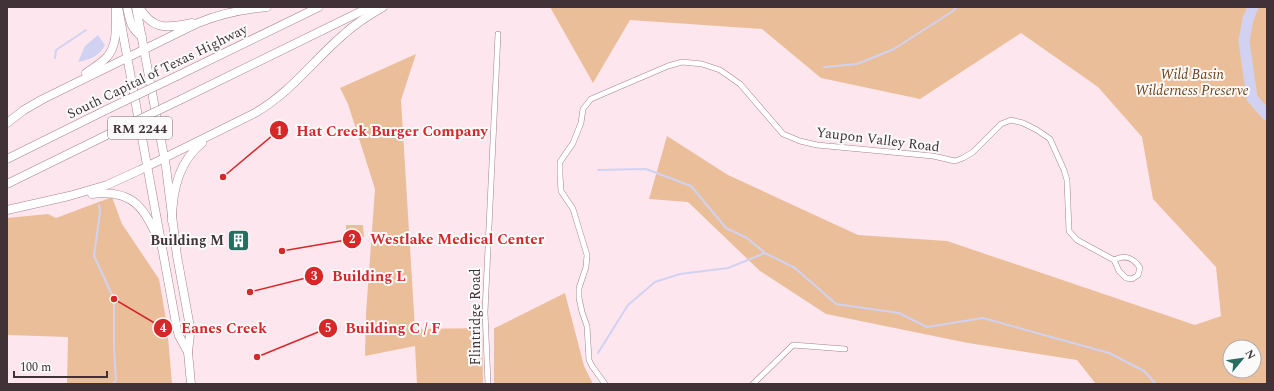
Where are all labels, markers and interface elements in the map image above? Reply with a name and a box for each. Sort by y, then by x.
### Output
street label: South Capital of Texas Highway [64,18,252,124]
park label: Wild Basin Wilderness Preserve [1135,64,1249,101]
road number: RM 2244 [108,117,172,139]
callout: Hat Creek Burger Company [269,117,496,144]
text: Hat Creek Burger Company [296,120,489,143]
text: 1 [276,122,282,141]
street label: Yaupon Valley Road [815,122,941,158]
callout: Westlake Medical Center [342,226,552,253]
building icon: Building M [226,227,252,253]
text: Westlake Medical Center [370,228,545,251]
place label: Building M [150,230,224,251]
text: 2 [349,230,356,249]
callout: Building L [304,262,414,289]
text: Building L [332,265,406,288]
text: 3 [311,267,318,286]
street label: Flintridge Road [465,268,486,366]
callout: Eanes Creek [153,315,275,342]
callout: Building C / F [318,315,449,342]
text: Eanes Creek [181,317,267,340]
text: Building C / F [345,317,441,340]
text: 4 [160,319,167,338]
text: 5 [325,319,331,338]
north arrow [1222,339,1262,379]
text: N [1241,346,1260,362]
scale bar [14,353,107,379]
text: 100 m [20,358,51,377]

